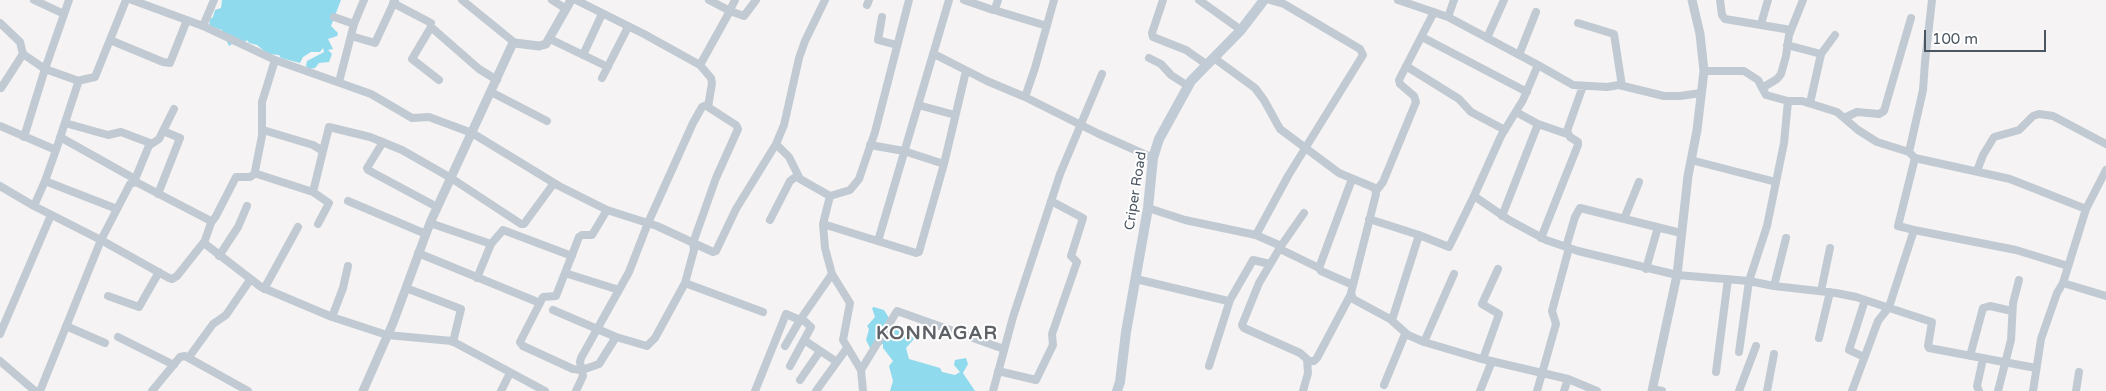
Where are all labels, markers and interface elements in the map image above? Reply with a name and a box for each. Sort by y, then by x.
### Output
scale bar [1926,20,2048,52]
text: 100 m [1932,30,1978,48]
street label: Criper Road [1121,150,1151,232]
district label: KONNAGAR [875,323,999,345]

